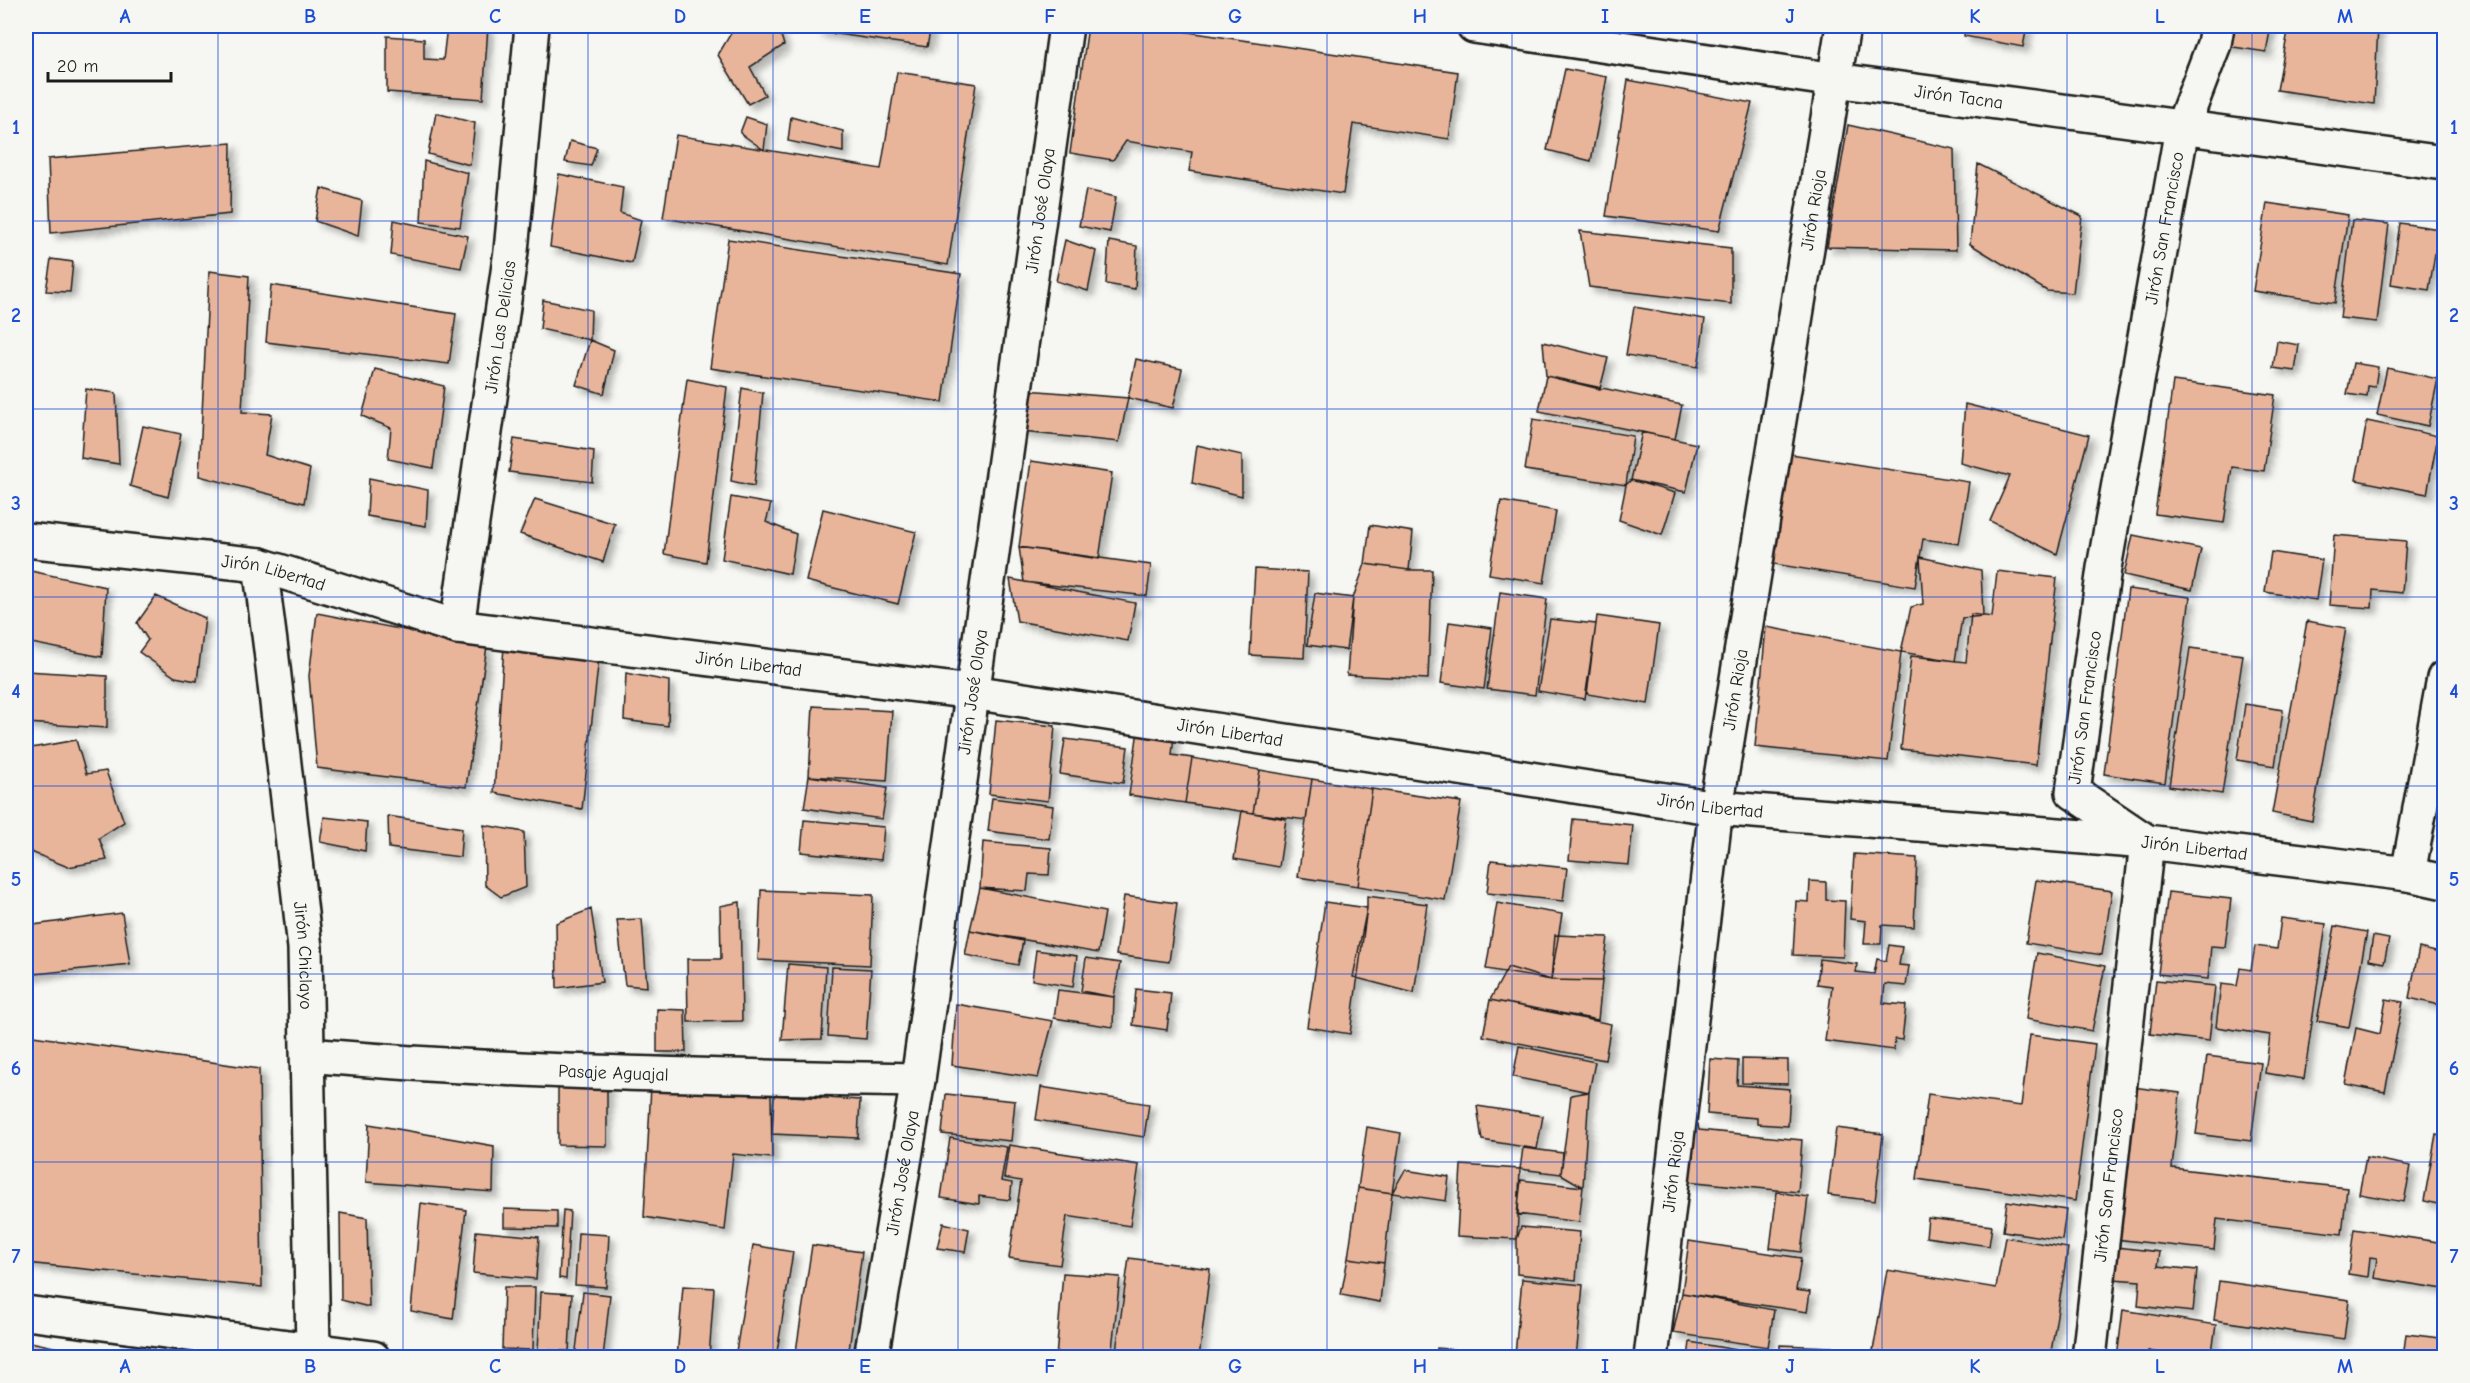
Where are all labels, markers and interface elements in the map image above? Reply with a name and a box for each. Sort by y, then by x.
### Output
text: A [119,5,131,28]
text: B [304,5,316,28]
text: C [489,5,501,28]
text: D [674,5,686,28]
text: E [859,5,871,28]
text: F [1044,5,1056,28]
text: G [1228,5,1242,28]
text: H [1413,5,1427,28]
text: I [1601,5,1609,28]
text: J [1785,5,1795,28]
text: K [1969,5,1981,28]
text: L [2155,5,2165,28]
text: M [2337,5,2353,28]
scale bar [48,45,171,83]
text: 20 m [57,56,98,77]
street label: Jirón Tacna [1913,80,2005,113]
text: 1 [12,116,20,139]
text: 1 [2450,116,2458,139]
street label: Jirón José Olaya [1021,146,1059,275]
street label: Jirón San Francisco [2140,150,2188,306]
street label: Jirón Rioja [1796,167,1830,252]
street label: Jirón Las Delicias [480,259,520,395]
text: 2 [11,304,21,327]
text: 2 [2449,304,2459,327]
text: 3 [11,492,21,515]
text: 3 [2449,492,2459,515]
street label: Jirón Libertad [220,550,328,595]
street label: Jirón José Olaya [953,628,992,756]
street label: Jirón San Francisco [2064,629,2106,785]
street label: Jirón Libertad [695,647,803,681]
street label: Jirón Rioja [1718,647,1752,732]
text: 4 [11,680,21,703]
text: 4 [2449,680,2459,703]
street label: Jirón Libertad [1176,714,1284,751]
street label: Jirón Libertad [1656,788,1764,822]
street label: Jirón Libertad [2140,831,2249,865]
text: 5 [11,868,21,891]
text: 5 [2449,868,2459,891]
street label: Jirón Chiclayo [289,900,317,1010]
text: 6 [11,1057,21,1080]
text: 6 [2449,1057,2459,1080]
street label: Pasaje Aguajal [558,1060,669,1085]
street label: Jirón San Francisco [2089,1107,2128,1263]
street label: Jirón José Olaya [881,1109,923,1237]
street label: Jirón Rioja [1658,1129,1688,1213]
text: 7 [12,1245,21,1268]
text: 7 [2450,1245,2459,1268]
text: A [119,1355,131,1378]
text: B [304,1355,316,1378]
text: C [489,1355,501,1378]
text: D [674,1355,686,1378]
text: E [859,1355,871,1378]
text: F [1044,1355,1056,1378]
text: G [1228,1355,1242,1378]
text: H [1413,1355,1427,1378]
text: I [1601,1355,1609,1378]
text: J [1785,1355,1795,1378]
text: K [1969,1355,1981,1378]
text: L [2155,1355,2165,1378]
text: M [2337,1355,2353,1378]

